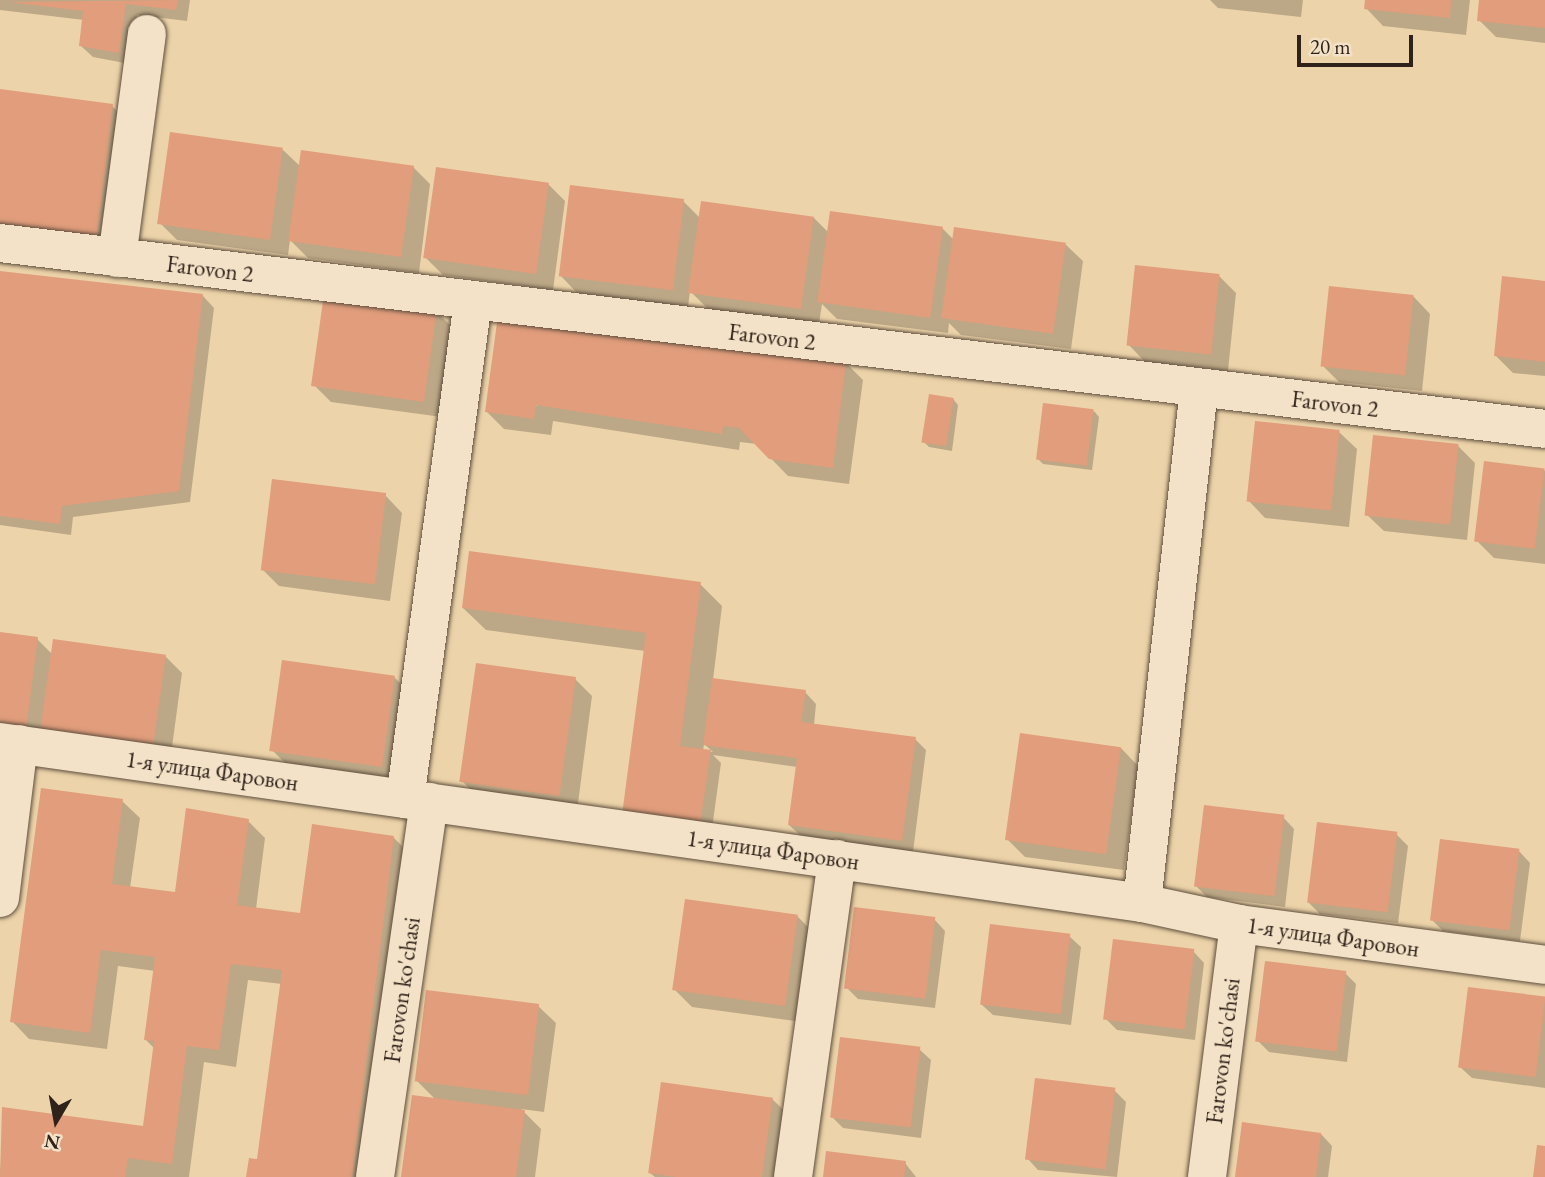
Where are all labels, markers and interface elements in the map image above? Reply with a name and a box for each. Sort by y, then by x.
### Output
scale bar [1300,21,1416,65]
text: 20 m [1310,33,1351,60]
street label: Farovon 2 [165,250,255,288]
street label: Farovon 2 [727,318,817,356]
street label: Farovon 2 [1290,385,1380,423]
street label: 1-я улица Фаровон [124,745,300,797]
street label: 1-я улица Фаровон [685,824,861,876]
street label: 1-я улица Фаровон [1245,911,1421,963]
street label: Farovon ko'chasi [378,915,426,1065]
street label: Farovon ko'chasi [1200,976,1246,1126]
north arrow [21,1086,91,1156]
text: N [43,1129,62,1156]

